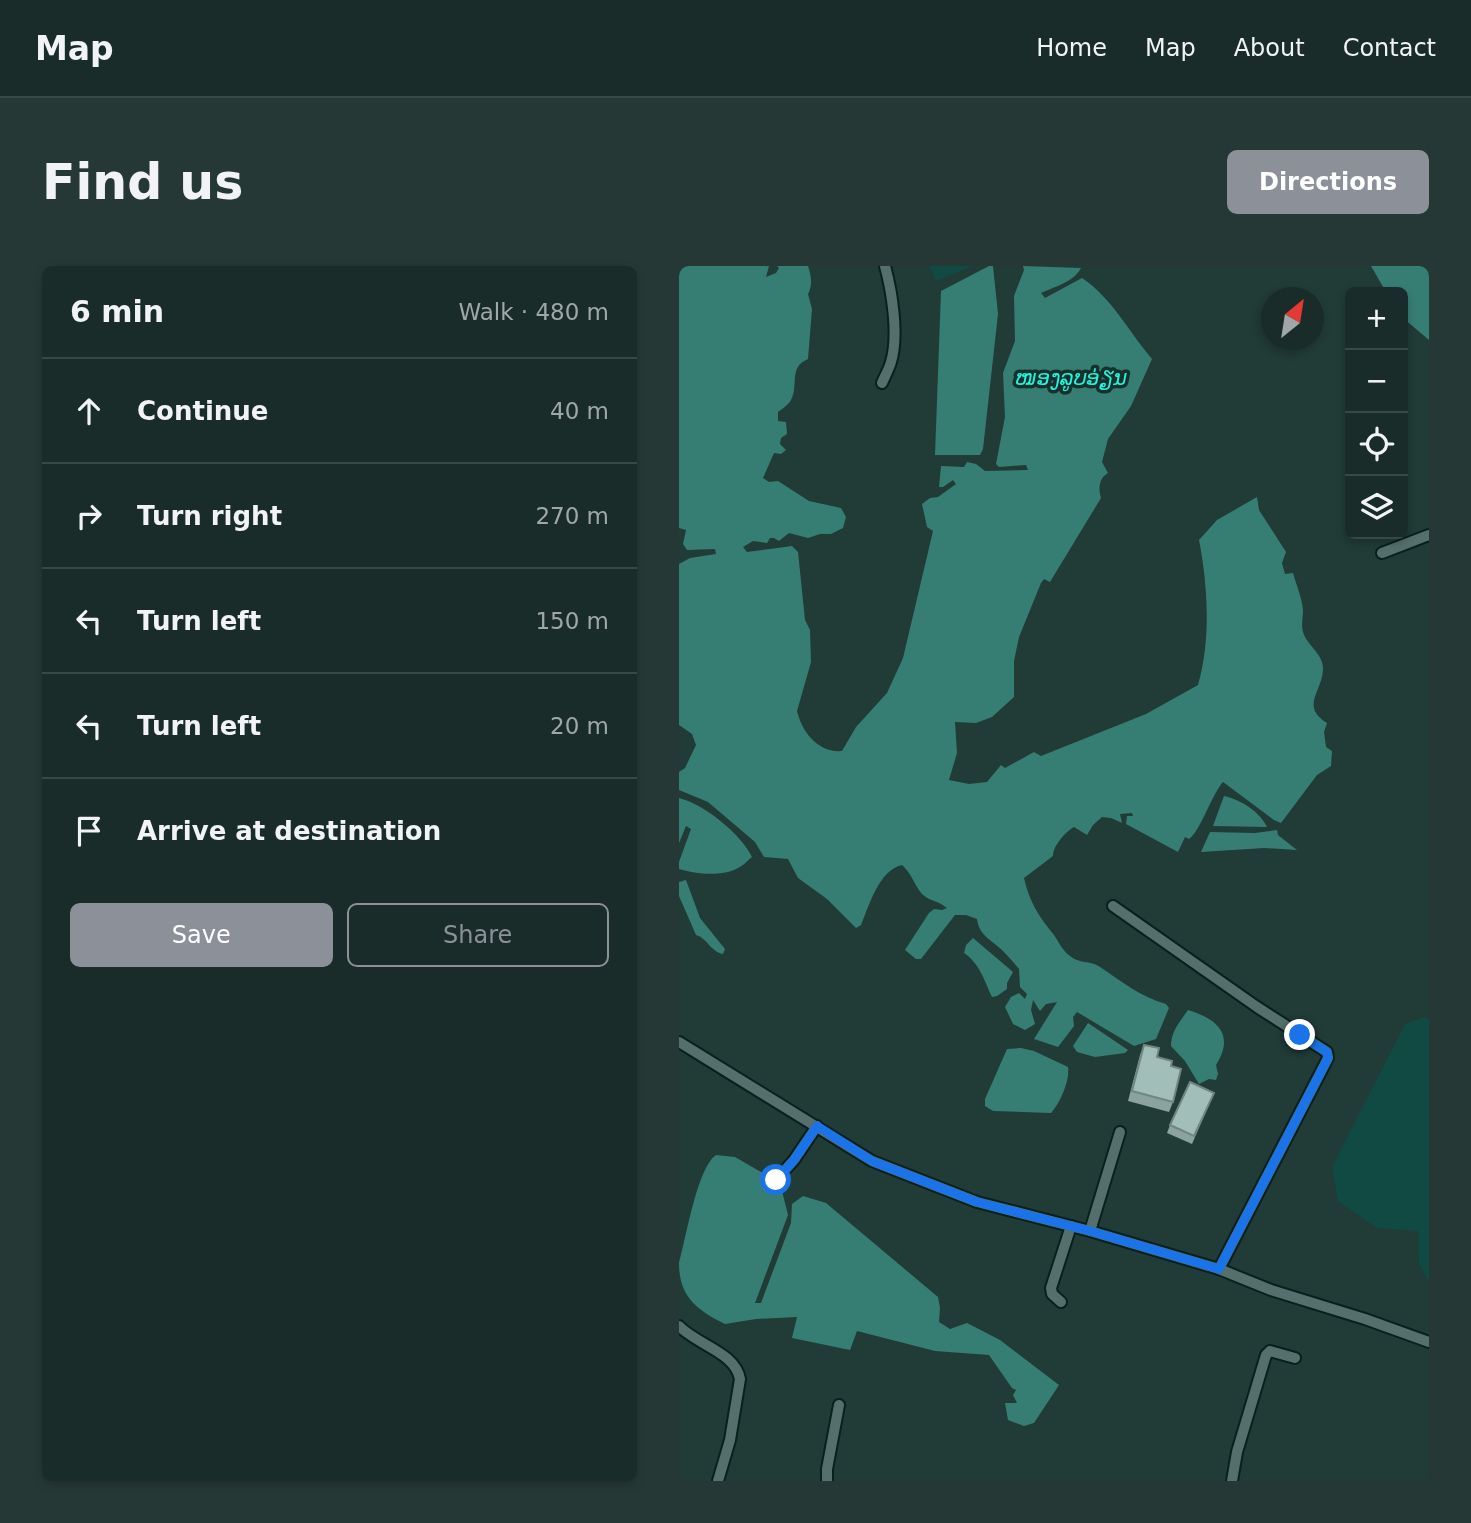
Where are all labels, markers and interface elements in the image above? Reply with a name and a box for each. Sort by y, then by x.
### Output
text: Map [35,29,114,68]
text: Home [1036,34,1107,62]
text: Map [1145,34,1196,62]
text: About [1234,34,1305,62]
text: Contact [1343,34,1436,62]
button: Directions [1227,150,1429,214]
text: Find us [42,154,243,211]
north arrow [1261,287,1324,350]
map controls [1345,287,1408,539]
button: + [1345,287,1408,350]
text: 6 min [70,294,164,329]
text: Walk · 480 m [458,299,609,325]
button: − [1345,350,1408,413]
water label: ໜອງລູບອ່ຽນ [1015,366,1127,392]
icon: ahead [70,392,108,430]
text: Continue [137,396,268,426]
text: 40 m [550,398,609,424]
button: locate [1345,413,1408,476]
button: layers [1345,476,1408,539]
icon: right [70,497,108,535]
text: Turn right [137,501,282,531]
text: 270 m [535,503,609,529]
icon: left [70,602,108,640]
text: Turn left [137,606,261,636]
text: 150 m [535,608,609,634]
icon: left [70,707,108,745]
text: Turn left [137,711,261,741]
text: 20 m [550,713,609,739]
icon: arrive [70,812,108,850]
text: Arrive at destination [137,816,441,846]
button: Save [70,903,333,967]
button: Share [347,903,609,967]
route end [1284,1019,1315,1050]
route start [760,1164,791,1195]

